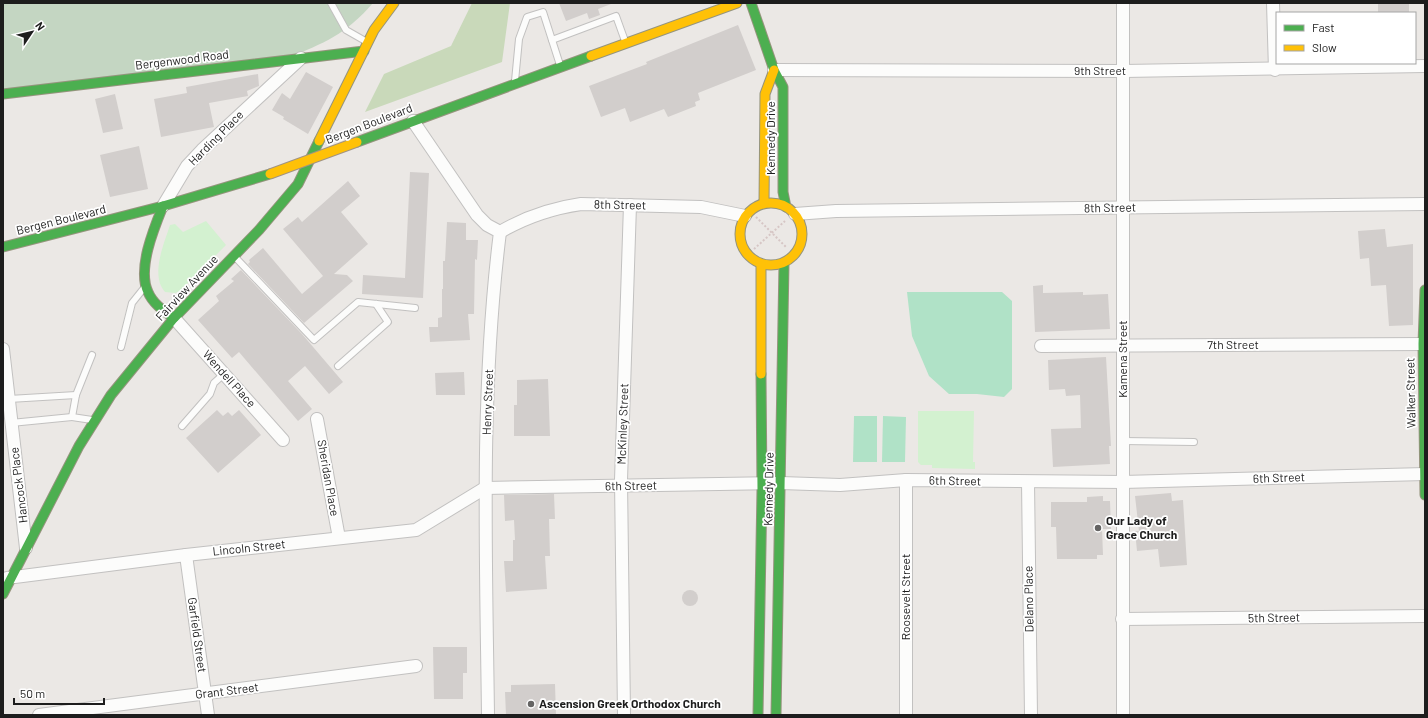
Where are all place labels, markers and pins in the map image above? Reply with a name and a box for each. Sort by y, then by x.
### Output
place label: Our Lady of Grace Church [1106,513,1177,541]
marker: Our Lady of Grace Church [1093,523,1103,533]
place label: Ascension Greek Orthodox Church [539,696,721,710]
marker: Ascension Greek Orthodox Church [526,699,536,709]

